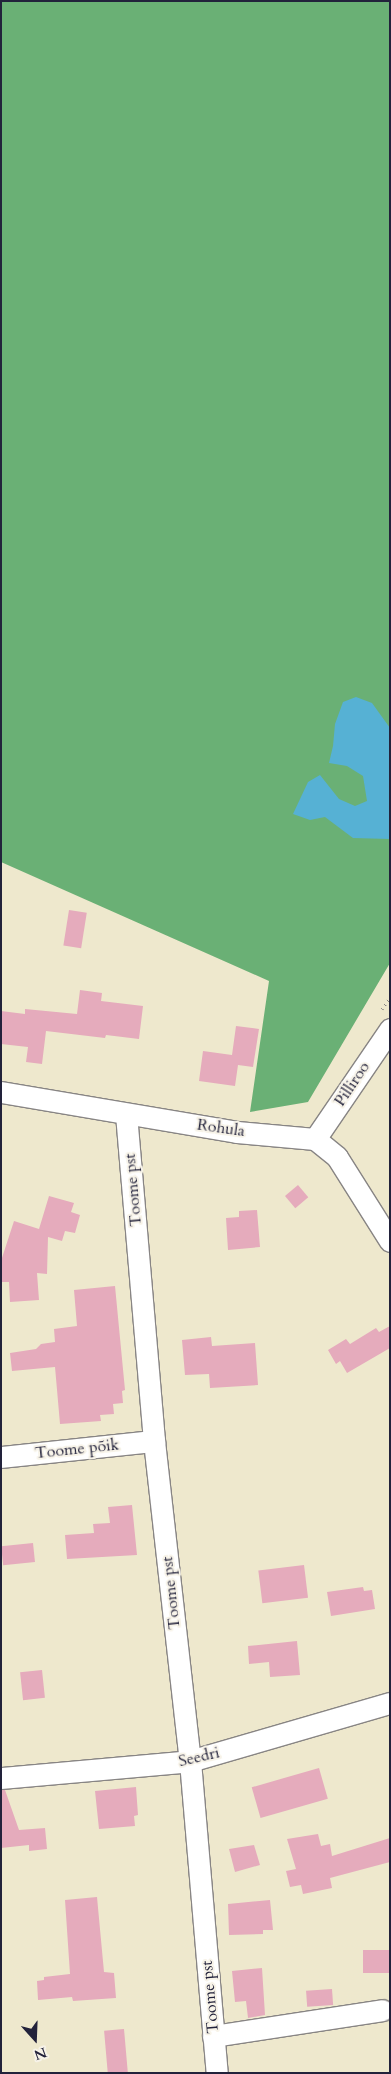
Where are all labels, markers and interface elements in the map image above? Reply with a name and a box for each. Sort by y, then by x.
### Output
street label: Pilliroo [330,1058,374,1110]
street label: Rohula [196,1115,246,1141]
street label: Toome pst [120,1153,146,1227]
street label: Toome põik [34,1435,120,1463]
street label: Toome pst [158,1556,184,1630]
street label: Seedri [177,1743,221,1771]
street label: Toome pst [197,1960,223,2034]
north arrow [10,2014,60,2064]
text: N [31,2043,49,2065]

